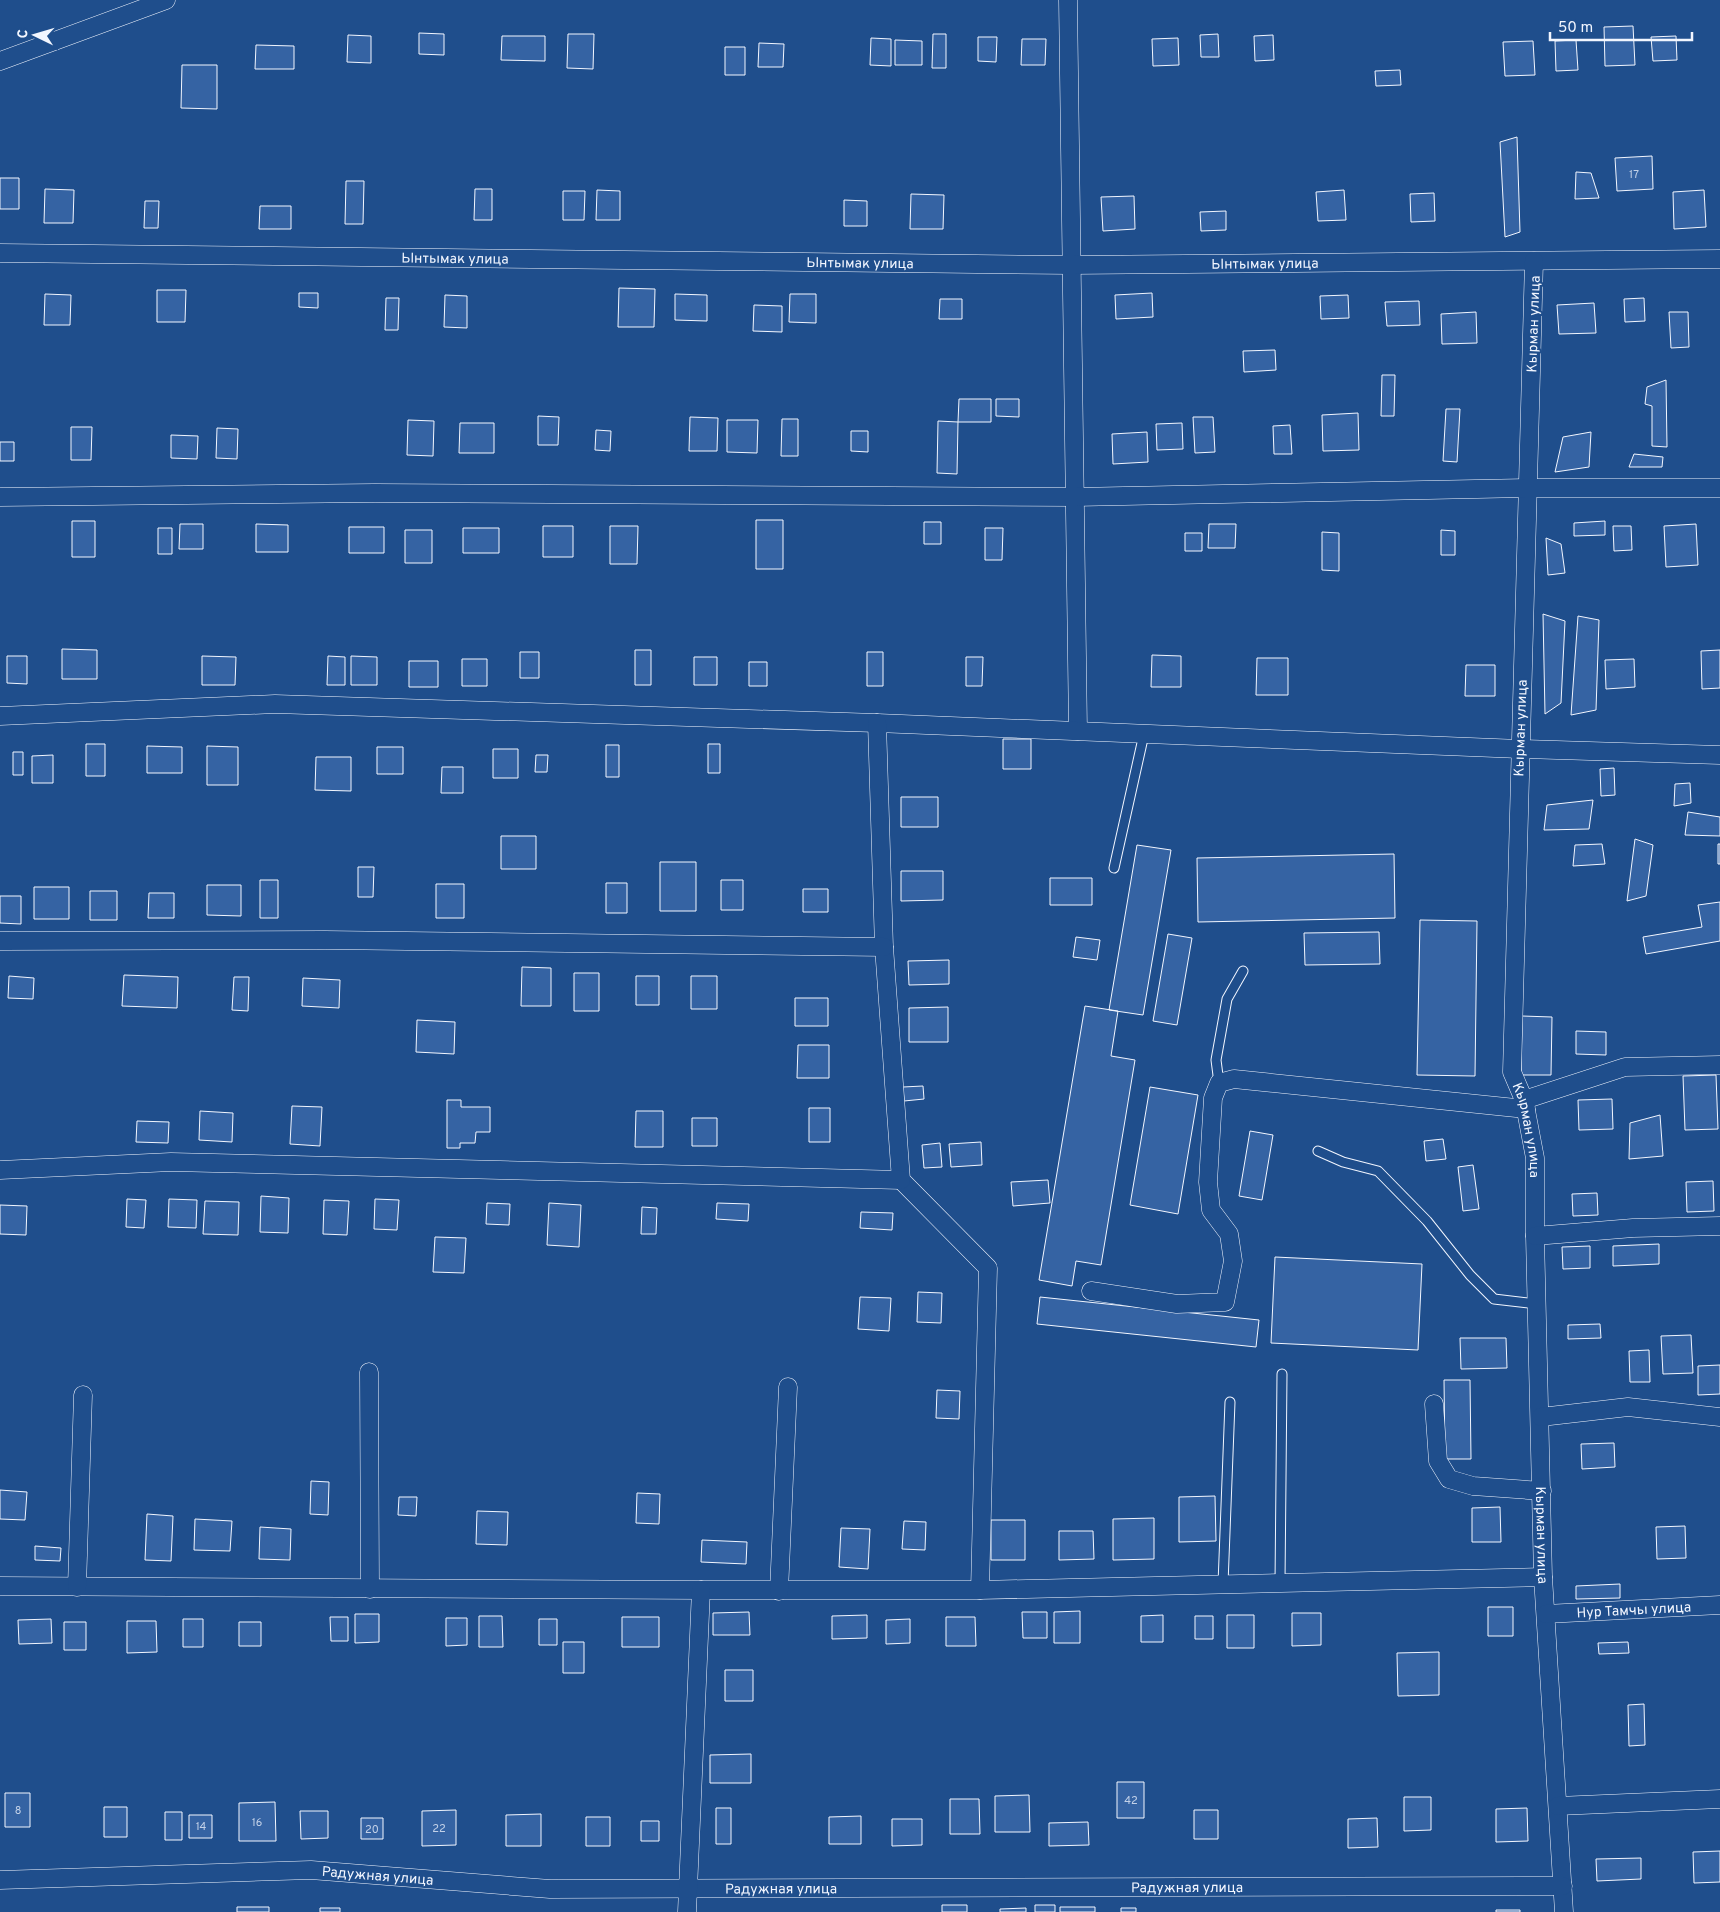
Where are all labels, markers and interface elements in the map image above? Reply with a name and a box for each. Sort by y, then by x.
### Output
north arrow [10,10,60,60]
scale bar [1550,10,1692,42]
text: 50 m [1558,19,1593,38]
text: С [15,29,32,39]
house number: 17 [1629,168,1639,182]
street label: Ынтымак улица [401,250,509,269]
street label: Ынтымак улица [806,255,914,273]
street label: Ынтымак улица [1211,256,1319,274]
street label: Кырман улица [1524,275,1545,373]
street label: Кырман улица [1511,679,1532,777]
street label: Кырман улица [1508,1080,1543,1178]
street label: Кырман улица [1531,1486,1550,1584]
street label: Нур Тамчы улица [1576,1599,1692,1622]
house number: 42 [1124,1794,1138,1808]
house number: 8 [15,1804,21,1818]
house number: 16 [252,1816,262,1830]
house number: 14 [196,1820,207,1834]
house number: 22 [432,1822,446,1836]
house number: 20 [365,1823,379,1837]
street label: Радужная улица [321,1864,434,1890]
street label: Радужная улица [1131,1880,1243,1897]
street label: Радужная улица [725,1881,837,1898]

